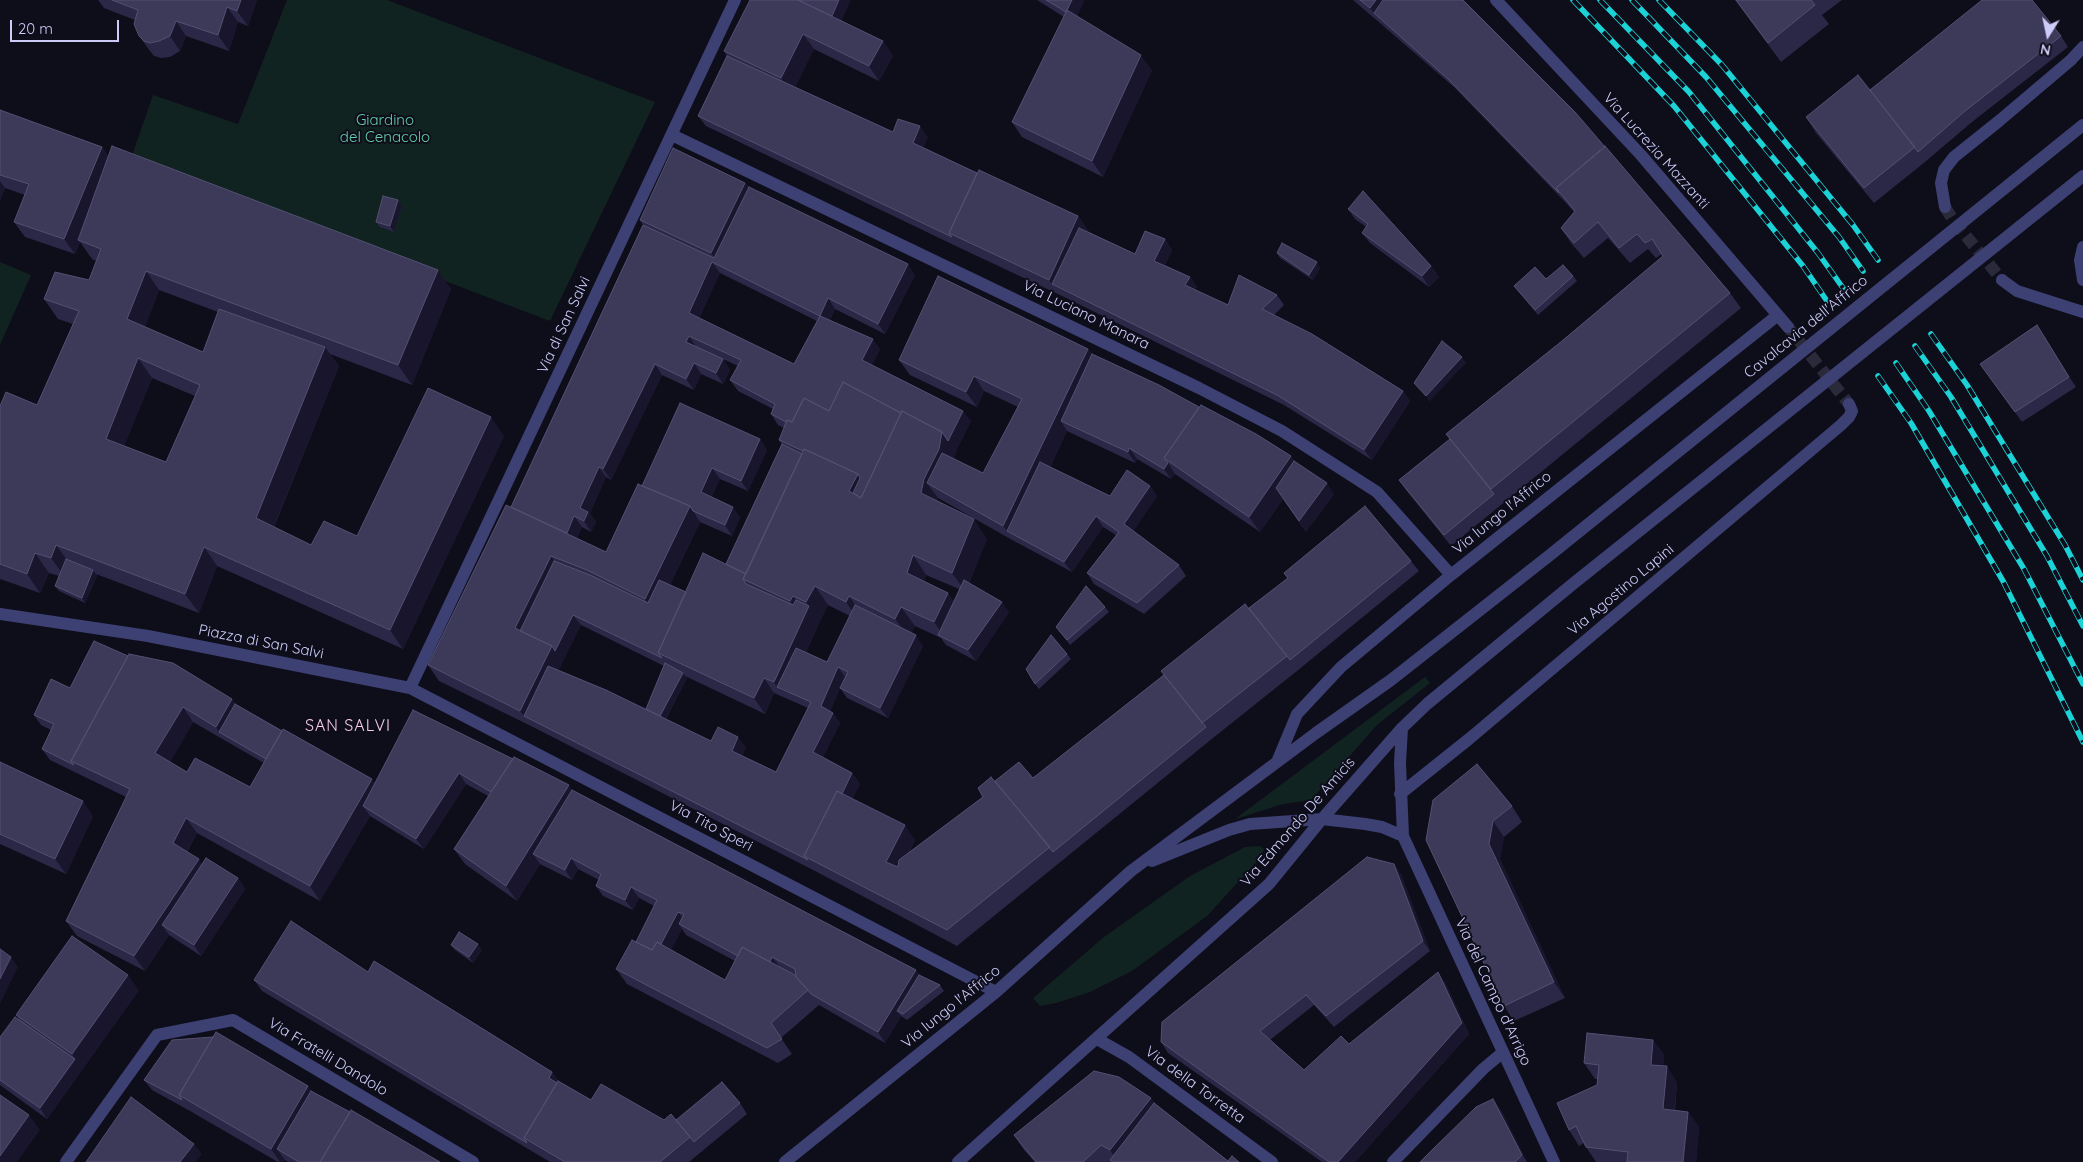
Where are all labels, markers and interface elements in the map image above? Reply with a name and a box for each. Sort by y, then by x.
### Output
scale bar [12,10,121,42]
north arrow [2023,10,2073,60]
text: 20 m [18,19,53,38]
text: N [2039,40,2052,60]
street label: Via Lucrezia Mazzanti [1599,89,1713,213]
park label: Giardino del Cenacolo [340,111,430,146]
street label: Cavalcavia dell'Affrico [1741,272,1871,382]
street label: Via di San Salvi [534,274,594,376]
street label: Via Luciano Manara [1020,277,1152,353]
street label: Via lungo l'Affrico [1449,468,1555,558]
street label: Via Agostino Lapini [1564,540,1678,640]
street label: Piazza di San Salvi [197,621,325,663]
district label: SAN SALVI [304,716,392,736]
street label: Via Edmondo De Amicis [1237,754,1359,890]
street label: Via Tito Speri [666,797,756,855]
street label: Via del Campo d'Arrigo [1451,915,1535,1069]
street label: Via lungo l'Affrico [898,962,1004,1052]
street label: Via Fratelli Dandolo [265,1014,391,1100]
street label: Via della Torretta [1141,1043,1249,1127]

